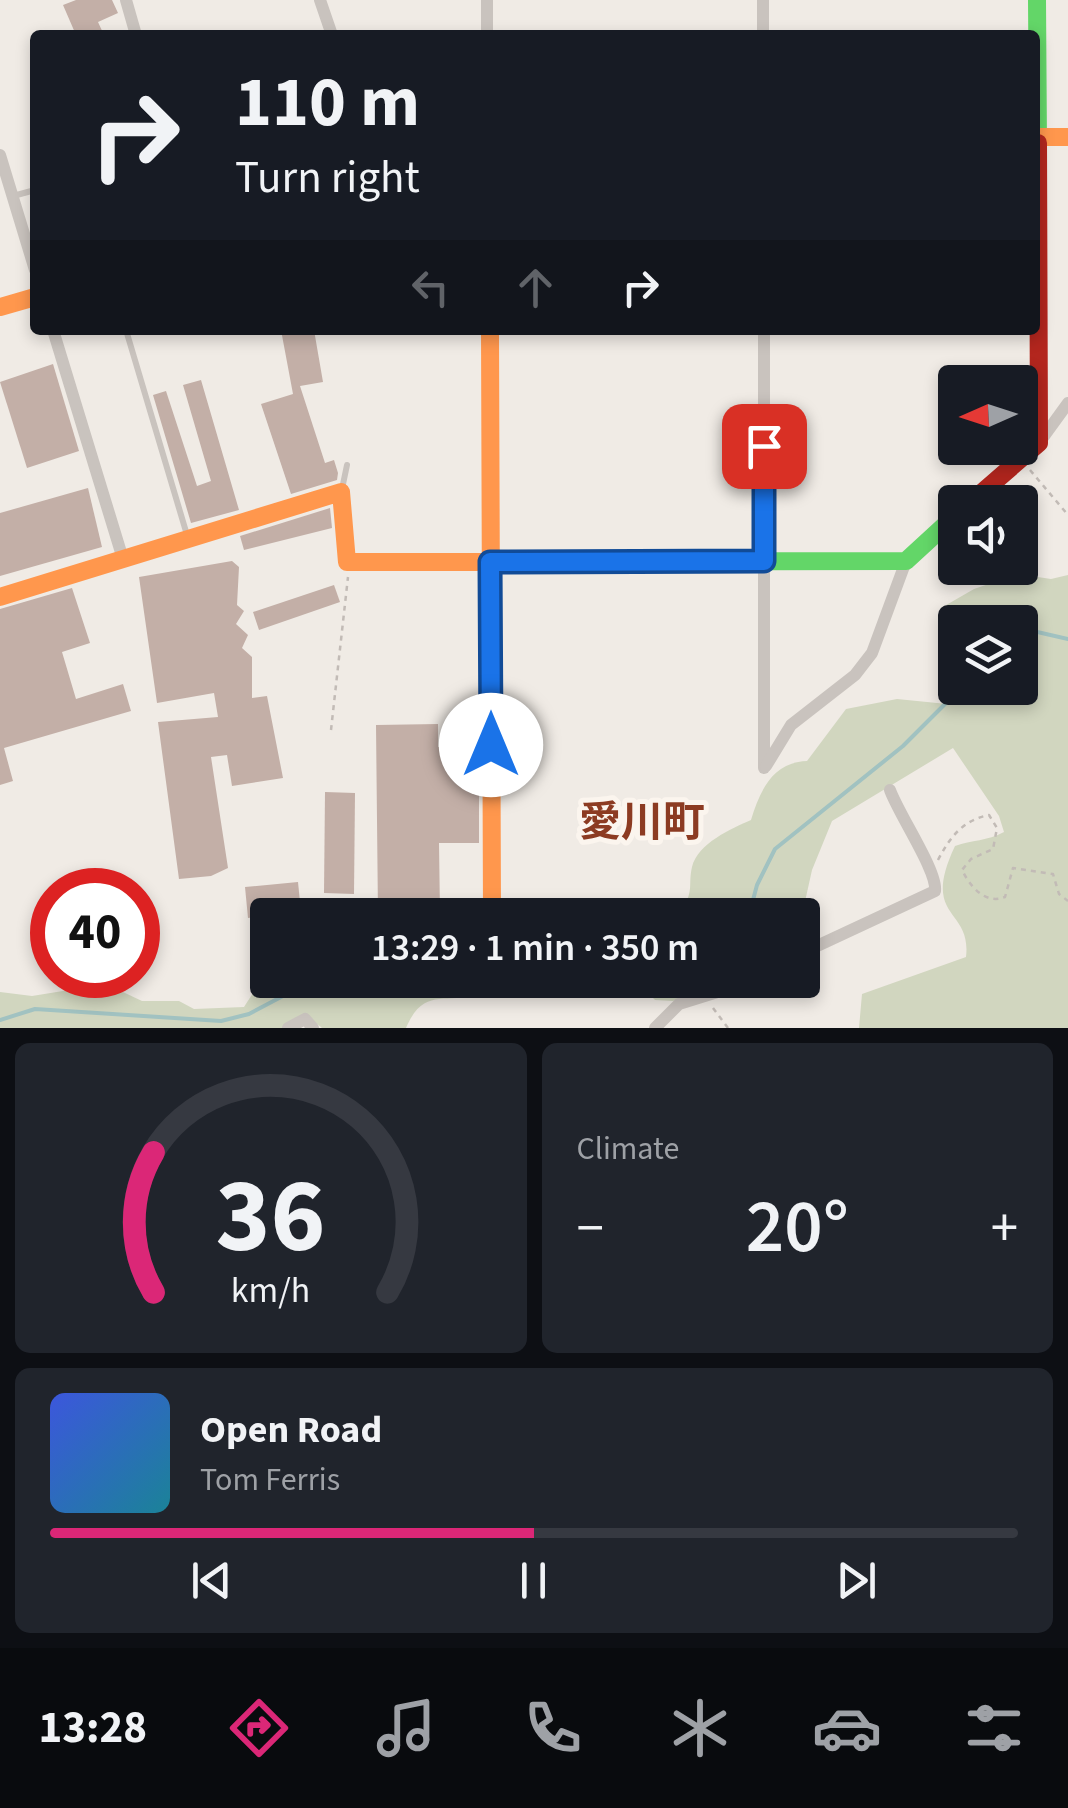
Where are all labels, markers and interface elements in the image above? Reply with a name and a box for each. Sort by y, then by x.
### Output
text: 110 m [235,53,420,153]
icon: right [70,70,200,200]
text: Turn right [235,146,420,210]
icon: left [403,260,458,315]
icon: ahead [508,260,563,315]
icon: right [613,260,668,315]
north arrow [938,365,1038,465]
map controls [938,365,1038,705]
pin [722,404,807,489]
icon: arrive [737,419,792,474]
button: sound [938,485,1038,585]
button: layers [938,605,1038,705]
position arrow [439,693,543,797]
district label: 愛川町 [579,793,705,853]
speed limit sign: 40 [30,868,160,998]
text: 13:29 · 1 min · 350 m [371,921,699,975]
text: Climate [577,1126,679,1172]
text: 36 [216,1144,326,1292]
text: 20° [746,1174,849,1281]
text: − [577,1190,604,1268]
text: + [991,1190,1018,1268]
text: km/h [231,1265,310,1316]
text: Open Road [200,1403,382,1457]
text: Tom Ferris [200,1457,340,1503]
icon: previous [184,1553,239,1608]
icon: pause [506,1553,561,1608]
icon: next [829,1553,884,1608]
icon: directions [224,1693,294,1763]
icon: music [371,1693,441,1763]
icon: phone [518,1693,588,1763]
icon: climate [665,1693,735,1763]
icon: car [812,1693,882,1763]
icon: filters [959,1693,1029,1763]
text: 13:28 [39,1696,147,1760]

